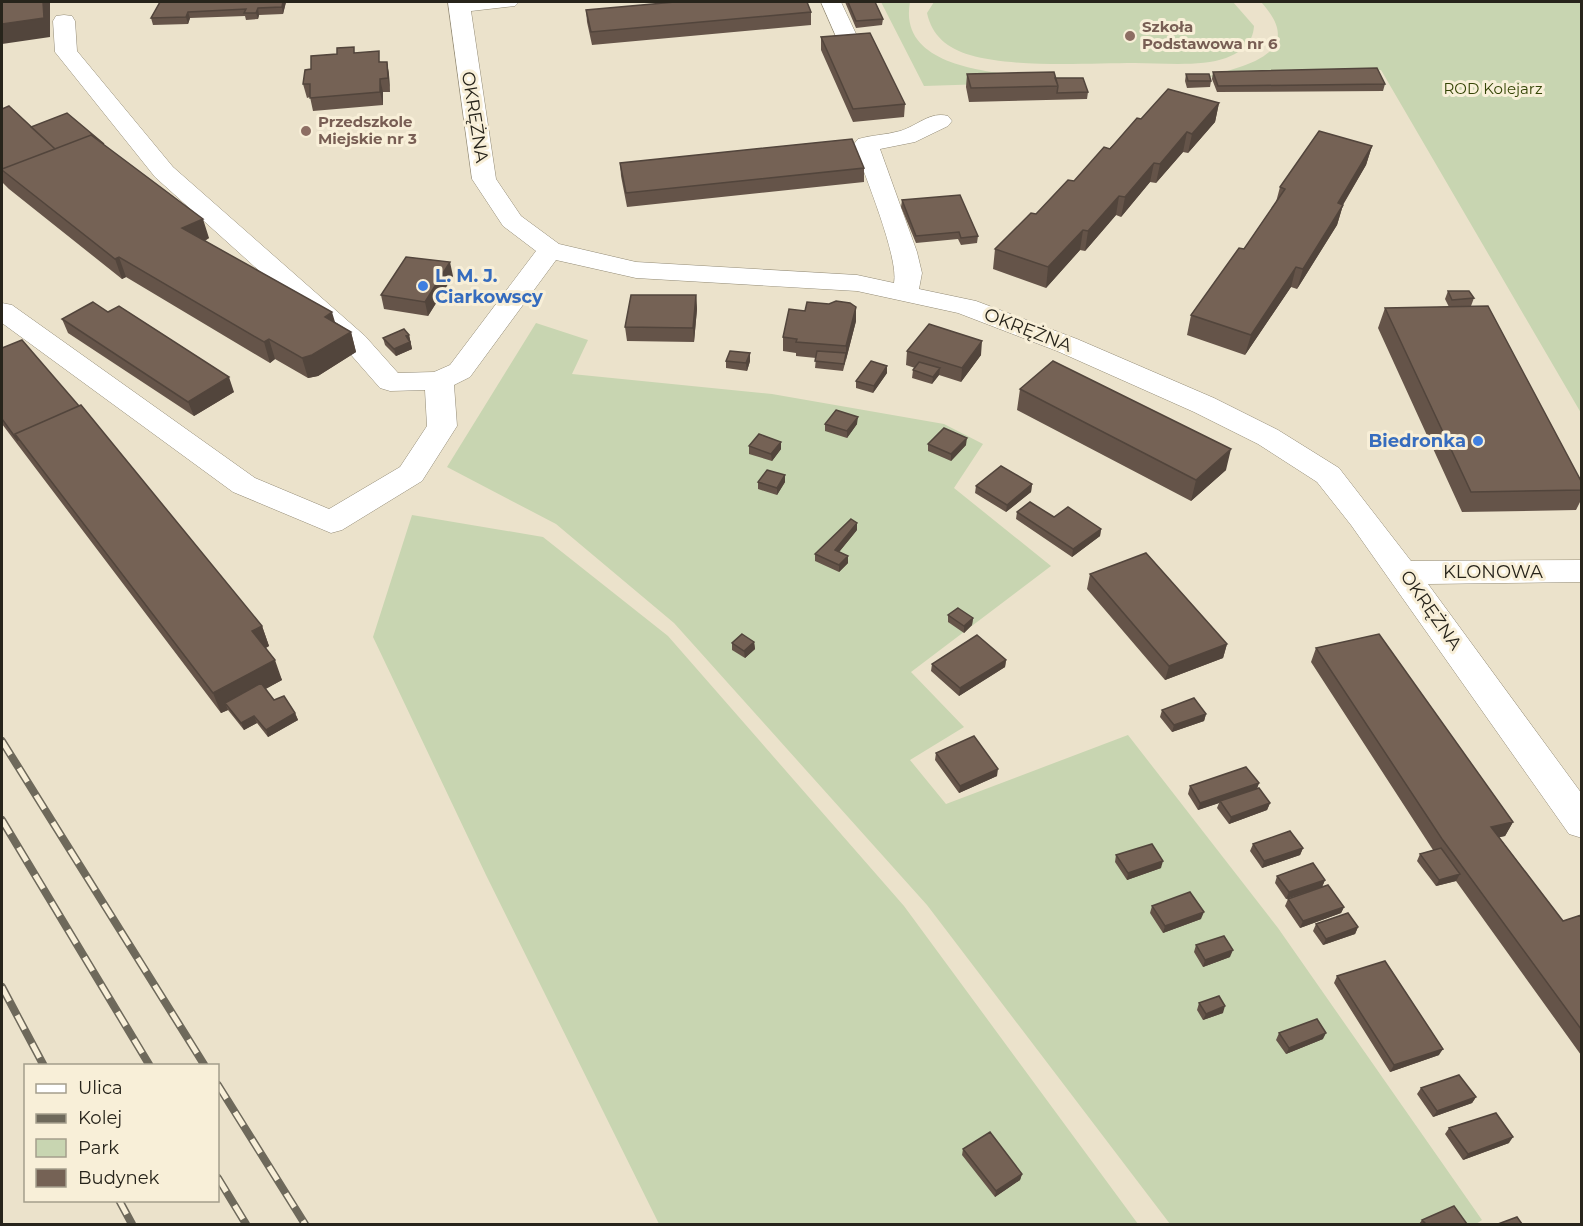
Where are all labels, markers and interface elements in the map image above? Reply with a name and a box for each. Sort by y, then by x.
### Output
place label: Szkoła Podstawowa nr 6 [1142,17,1278,53]
marker: Szkoła Podstawowa nr 6 [1123,29,1137,43]
street label: OKRĘŻNA [457,70,493,164]
park label: ROD Kolejarz [1443,79,1543,98]
place label: Przedszkole Miejskie nr 3 [318,112,417,148]
marker: Przedszkole Miejskie nr 3 [299,124,313,138]
place label: L. M. J. Ciarkowscy [435,265,543,308]
marker: L. M. J. Ciarkowscy [416,279,430,293]
street label: OKRĘŻNA [981,303,1075,357]
place label: Biedronka [1368,430,1466,452]
marker: Biedronka [1471,434,1485,448]
street label: KLONOWA [1443,561,1543,583]
street label: OKRĘŻNA [1396,566,1467,654]
legend [24,1064,219,1202]
text: Ulica [78,1077,123,1099]
text: Kolej [78,1107,122,1129]
text: Park [78,1137,119,1159]
text: Budynek [78,1167,160,1189]

